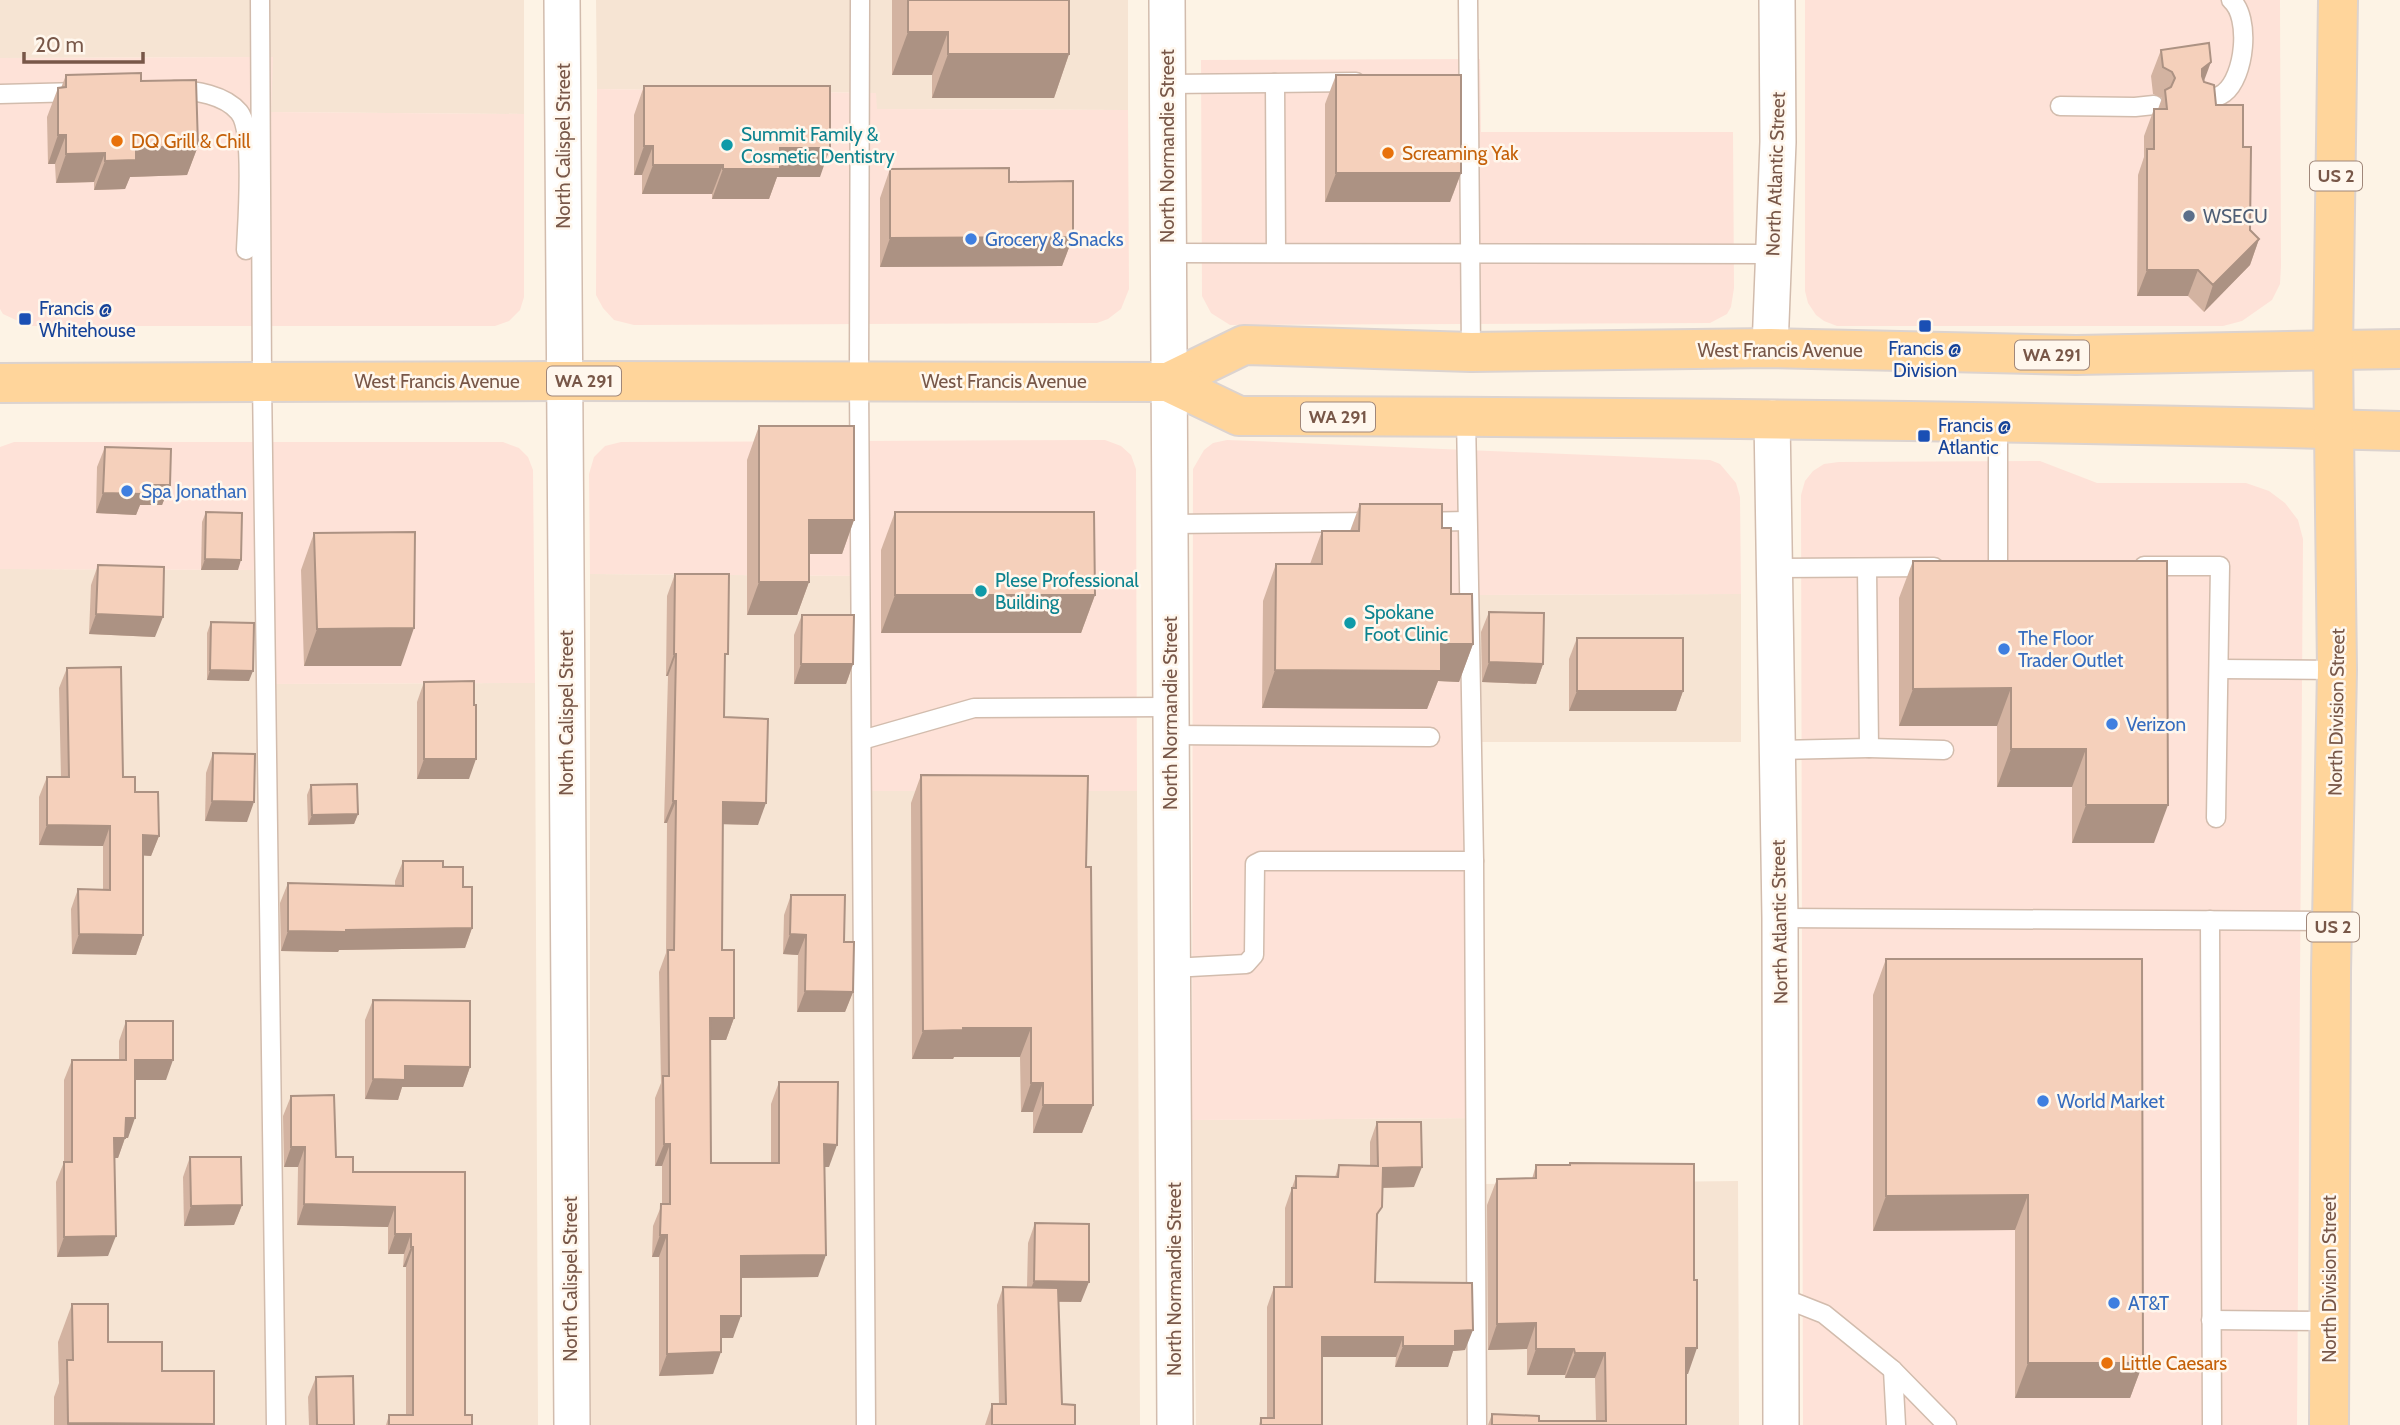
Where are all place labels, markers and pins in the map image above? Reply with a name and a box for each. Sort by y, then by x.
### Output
place label: Summit Family & Cosmetic Dentistry [741,123,895,168]
place label: DQ Grill & Chill [131,130,251,153]
marker: DQ Grill & Chill [109,133,125,149]
marker: Summit Family & Cosmetic Dentistry [719,137,735,153]
place label: Screaming Yak [1402,142,1519,165]
marker: Screaming Yak [1380,145,1396,161]
place label: WSECU [2203,205,2268,228]
marker: WSECU [2181,208,2197,224]
place label: Grocery & Snacks [985,228,1124,251]
marker: Grocery & Snacks [963,231,979,247]
place label: Francis @ Whitehouse [39,297,136,342]
marker: Francis @ Whitehouse [17,311,33,327]
marker: Francis @ Division [1917,318,1933,334]
place label: Francis @ Division [1888,337,1962,382]
place label: Francis @ Atlantic [1938,414,2011,459]
marker: Francis @ Atlantic [1916,428,1932,444]
place label: Spa Jonathan [141,480,247,503]
marker: Spa Jonathan [119,483,135,499]
place label: Plese Professional Building [995,569,1139,614]
marker: Plese Professional Building [973,583,989,599]
place label: Spokane Foot Clinic [1364,601,1448,646]
marker: Spokane Foot Clinic [1342,615,1358,631]
place label: The Floor Trader Outlet [2018,627,2124,672]
marker: The Floor Trader Outlet [1996,641,2012,657]
place label: Verizon [2126,713,2186,736]
marker: Verizon [2104,716,2120,732]
place label: World Market [2057,1090,2165,1113]
marker: World Market [2035,1093,2051,1109]
place label: AT&T [2128,1292,2169,1315]
marker: AT&T [2106,1295,2122,1311]
place label: Little Caesars [2121,1352,2227,1375]
marker: Little Caesars [2099,1355,2115,1371]

